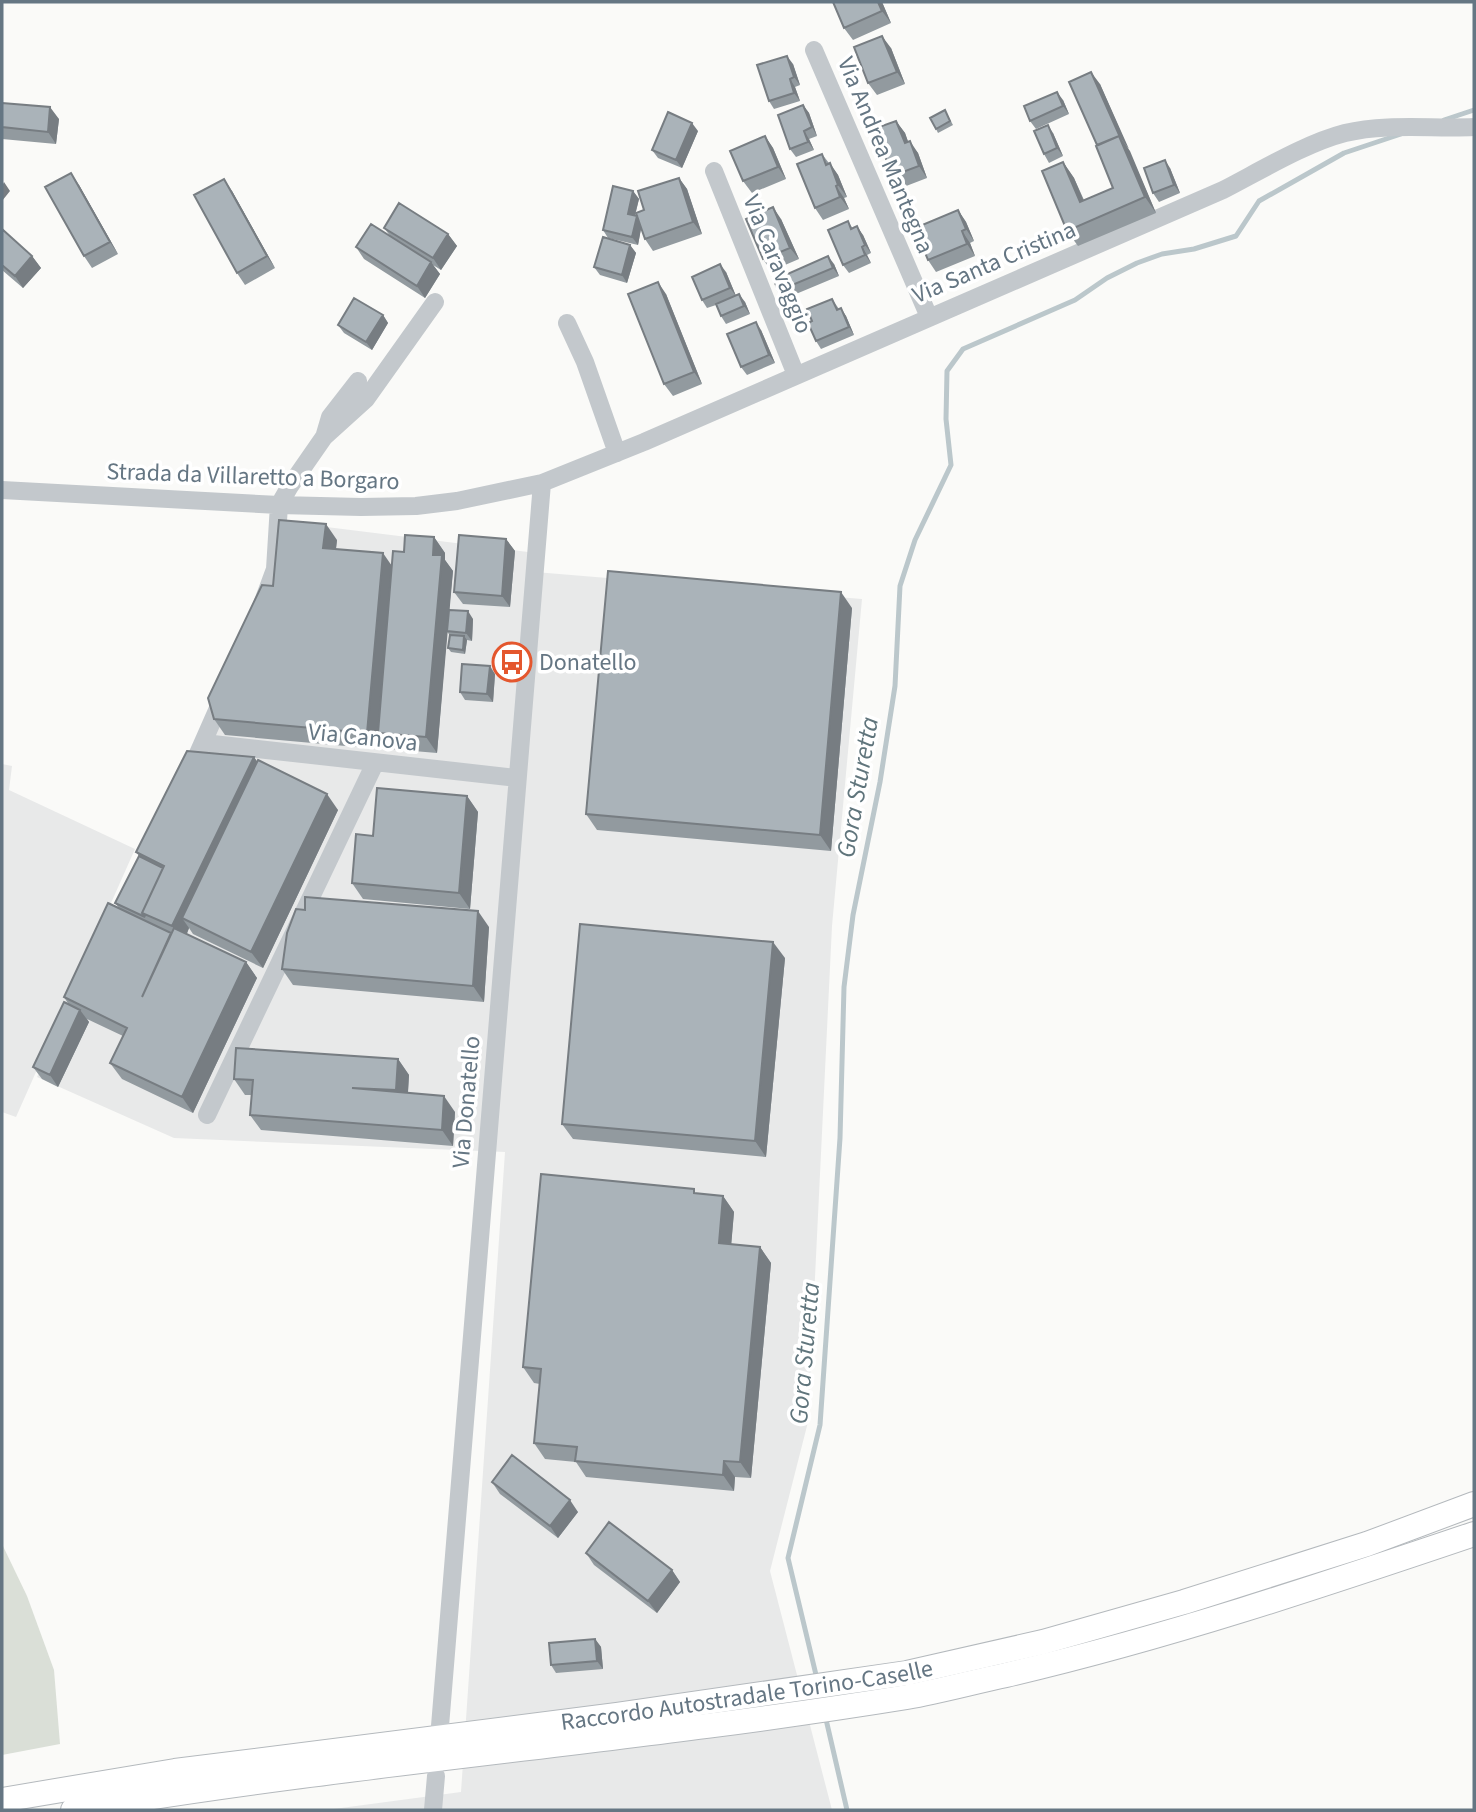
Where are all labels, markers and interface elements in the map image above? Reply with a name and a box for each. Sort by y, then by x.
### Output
street label: Via Andrea Mantegna [828,51,943,259]
street label: Via Caravaggio [734,190,821,339]
street label: Via Santa Cristina [907,212,1081,313]
street label: Strada da Villaretto a Borgaro [106,454,400,499]
bus stop icon: Donatello [491,641,533,683]
place label: Donatello [539,645,637,680]
street label: Via Canova [306,714,419,761]
water label: Gora Sturetta [827,714,888,860]
street label: Via Donatello [443,1034,490,1170]
water label: Gora Sturetta [780,1280,829,1426]
street label: Raccordo Autostradale Torino-Caselle [559,1651,936,1740]

